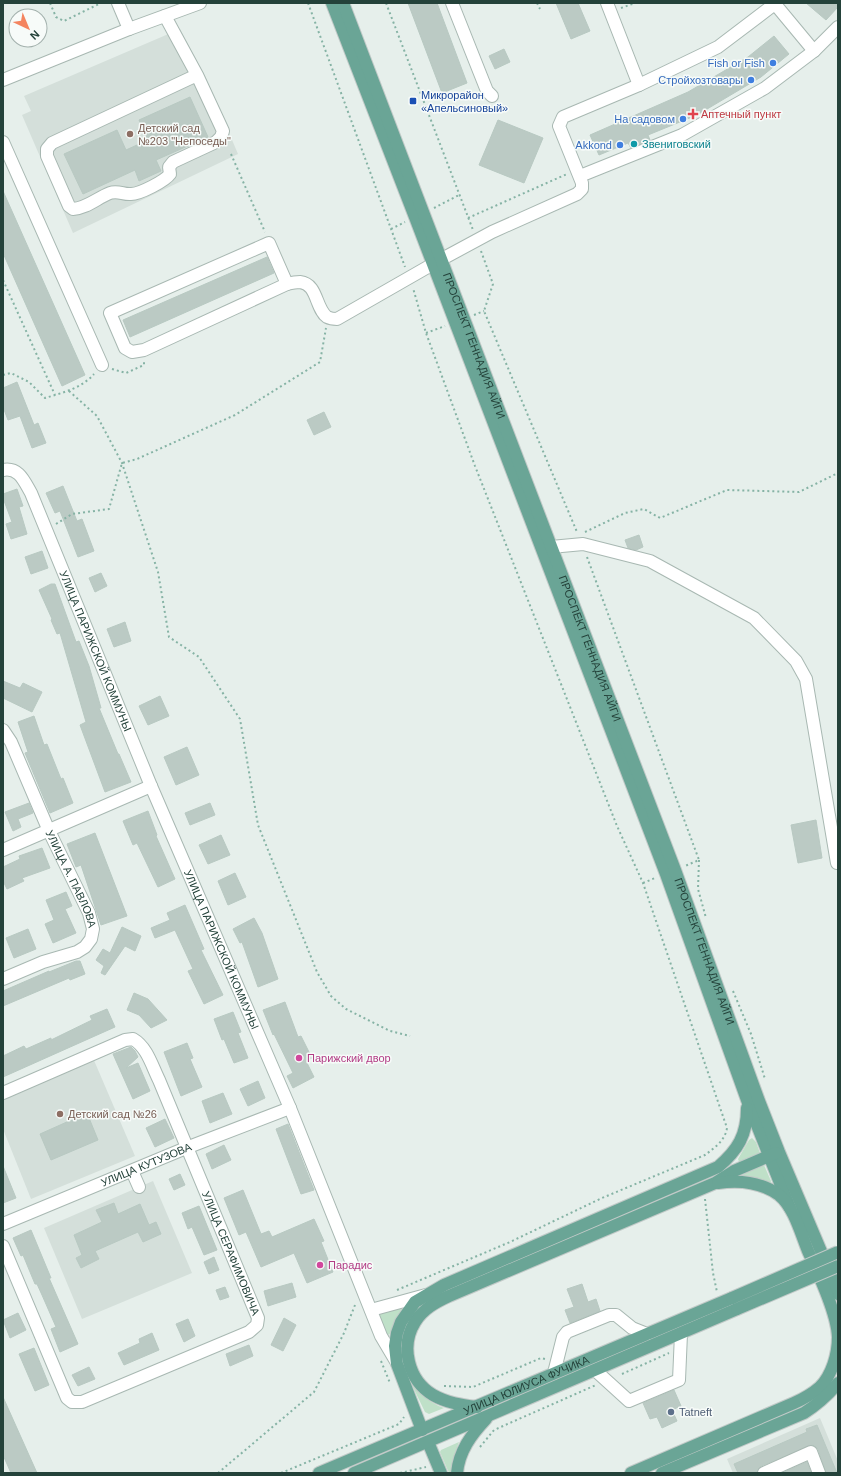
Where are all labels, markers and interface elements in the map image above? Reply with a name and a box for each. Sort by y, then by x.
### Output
north arrow [8,8,48,48]
text: N [28,28,42,42]
place label: Fish or Fish [708,57,765,69]
marker: Fish or Fish [768,58,778,68]
place label: Стройхозтовары [658,74,743,86]
marker: Стройхозтовары [746,75,756,85]
place label: Микрорайон «Апельсиновый» [421,89,508,114]
marker: Микрорайон «Апельсиновый» [408,96,418,106]
place label: Аптечный пункт [701,108,781,120]
marker: Аптечный пункт [688,109,698,119]
place label: На садовом [614,113,675,125]
marker: На садовом [678,114,688,124]
place label: Детский сад №203 "Непоседы" [138,122,231,147]
marker: Детский сад №203 "Непоседы" [125,129,135,139]
place label: Звениговский [642,138,711,150]
place label: Akkond [575,139,612,151]
marker: Звениговский [629,139,639,149]
marker: Akkond [615,140,625,150]
street label: ПРОСПЕКТ ГЕННАДИЯ АЙГИ [441,271,508,420]
street label: УЛИЦА ПАРИЖСКОЙ КОММУНЫ [57,569,134,733]
street label: ПРОСПЕКТ ГЕННАДИЯ АЙГИ [557,574,623,723]
street label: УЛИЦА А. ПАВЛОВА [43,828,99,929]
street label: УЛИЦА ПАРИЖСКОЙ КОММУНЫ [182,868,261,1031]
street label: ПРОСПЕКТ ГЕННАДИЯ АЙГИ [672,876,737,1026]
place label: Парижский двор [307,1052,391,1064]
marker: Парижский двор [294,1053,304,1063]
place label: Детский сад №26 [68,1108,157,1120]
marker: Детский сад №26 [55,1109,65,1119]
street label: УЛИЦА КУТУЗОВА [99,1140,194,1189]
street label: УЛИЦА СЕРАФИМОВИЧА [200,1189,262,1318]
place label: Парадис [328,1259,373,1271]
marker: Парадис [315,1260,325,1270]
street label: УЛИЦА ЮЛИУСА ФУЧИКА [462,1353,591,1417]
place label: Tatneft [679,1406,712,1418]
marker: Tatneft [666,1407,676,1417]

